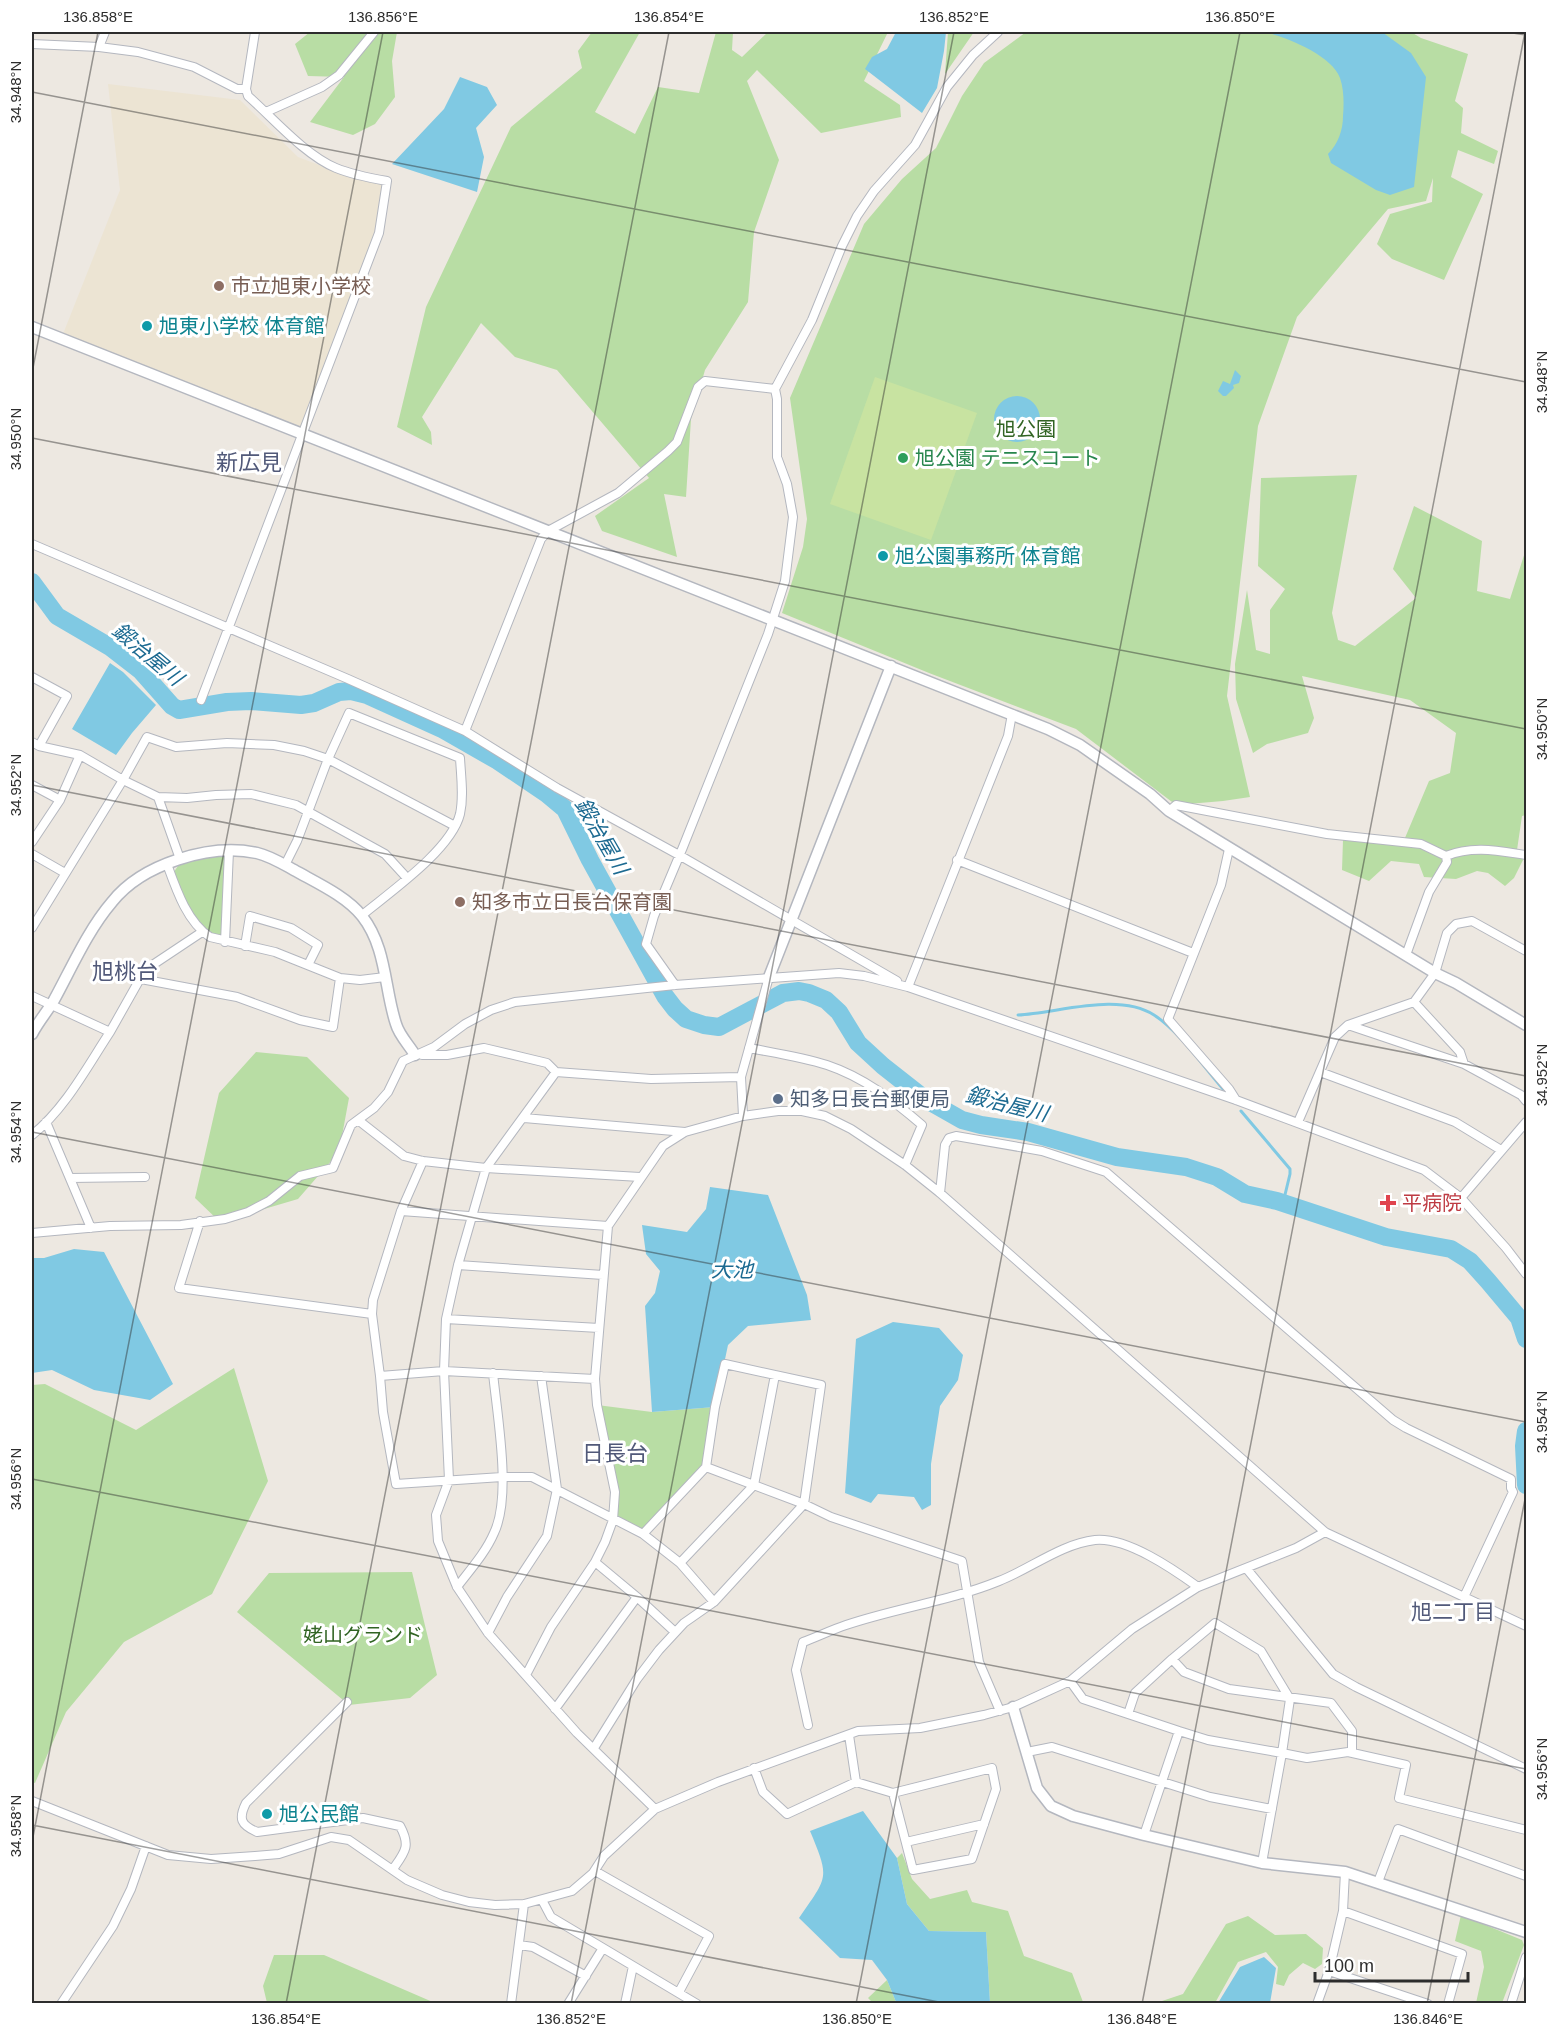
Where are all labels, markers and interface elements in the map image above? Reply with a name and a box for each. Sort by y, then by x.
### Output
text: 136.858°E [63,8,133,25]
text: 136.856°E [348,8,418,25]
text: 136.854°E [634,8,704,25]
text: 136.852°E [919,8,989,25]
text: 136.850°E [1205,8,1275,25]
text: 34.948°N [7,61,24,123]
place label: 市立旭東小学校 [231,275,371,297]
marker: 市立旭東小学校 [212,279,226,293]
place label: 旭東小学校 体育館 [159,315,325,337]
marker: 旭東小学校 体育館 [140,319,154,333]
text: 34.948°N [1533,351,1550,413]
text: 34.950°N [7,408,24,470]
park label: 旭公園 [996,418,1056,440]
place label: 旭公園 テニスコート [915,447,1101,469]
district label: 新広見 [216,450,282,475]
marker: 旭公園 テニスコート [896,451,910,465]
place label: 旭公園事務所 体育館 [895,545,1081,567]
marker: 旭公園事務所 体育館 [876,549,890,563]
water label: 鍛治屋川 [108,618,189,691]
text: 34.950°N [1533,698,1550,760]
text: 34.952°N [7,754,24,816]
water label: 鍛治屋川 [571,794,634,880]
place label: 知多市立日長台保育園 [472,891,672,913]
marker: 知多市立日長台保育園 [453,895,467,909]
district label: 旭桃台 [92,959,158,984]
text: 34.952°N [1533,1044,1550,1106]
water label: 鍛治屋川 [963,1083,1052,1126]
place label: 知多日長台郵便局 [790,1088,950,1110]
marker: 知多日長台郵便局 [771,1092,785,1106]
text: 34.954°N [7,1101,24,1163]
place label: 平病院 [1402,1192,1462,1214]
marker: 平病院 [1379,1194,1397,1212]
water label: 大池 [711,1258,755,1281]
text: 34.954°N [1533,1391,1550,1453]
district label: 日長台 [582,1441,648,1466]
text: 34.956°N [7,1448,24,1510]
district label: 旭二丁目 [1411,1600,1495,1623]
park label: 姥山グランド [303,1624,423,1646]
text: 34.956°N [1533,1738,1550,1800]
text: 34.958°N [7,1795,24,1857]
place label: 旭公民館 [279,1803,359,1825]
marker: 旭公民館 [260,1807,274,1821]
scale bar [1315,1945,1468,1983]
text: 100 m [1324,1956,1374,1976]
text: 136.854°E [251,2010,321,2027]
text: 136.852°E [536,2010,606,2027]
text: 136.850°E [822,2010,892,2027]
text: 136.848°E [1107,2010,1177,2027]
text: 136.846°E [1393,2010,1463,2027]

